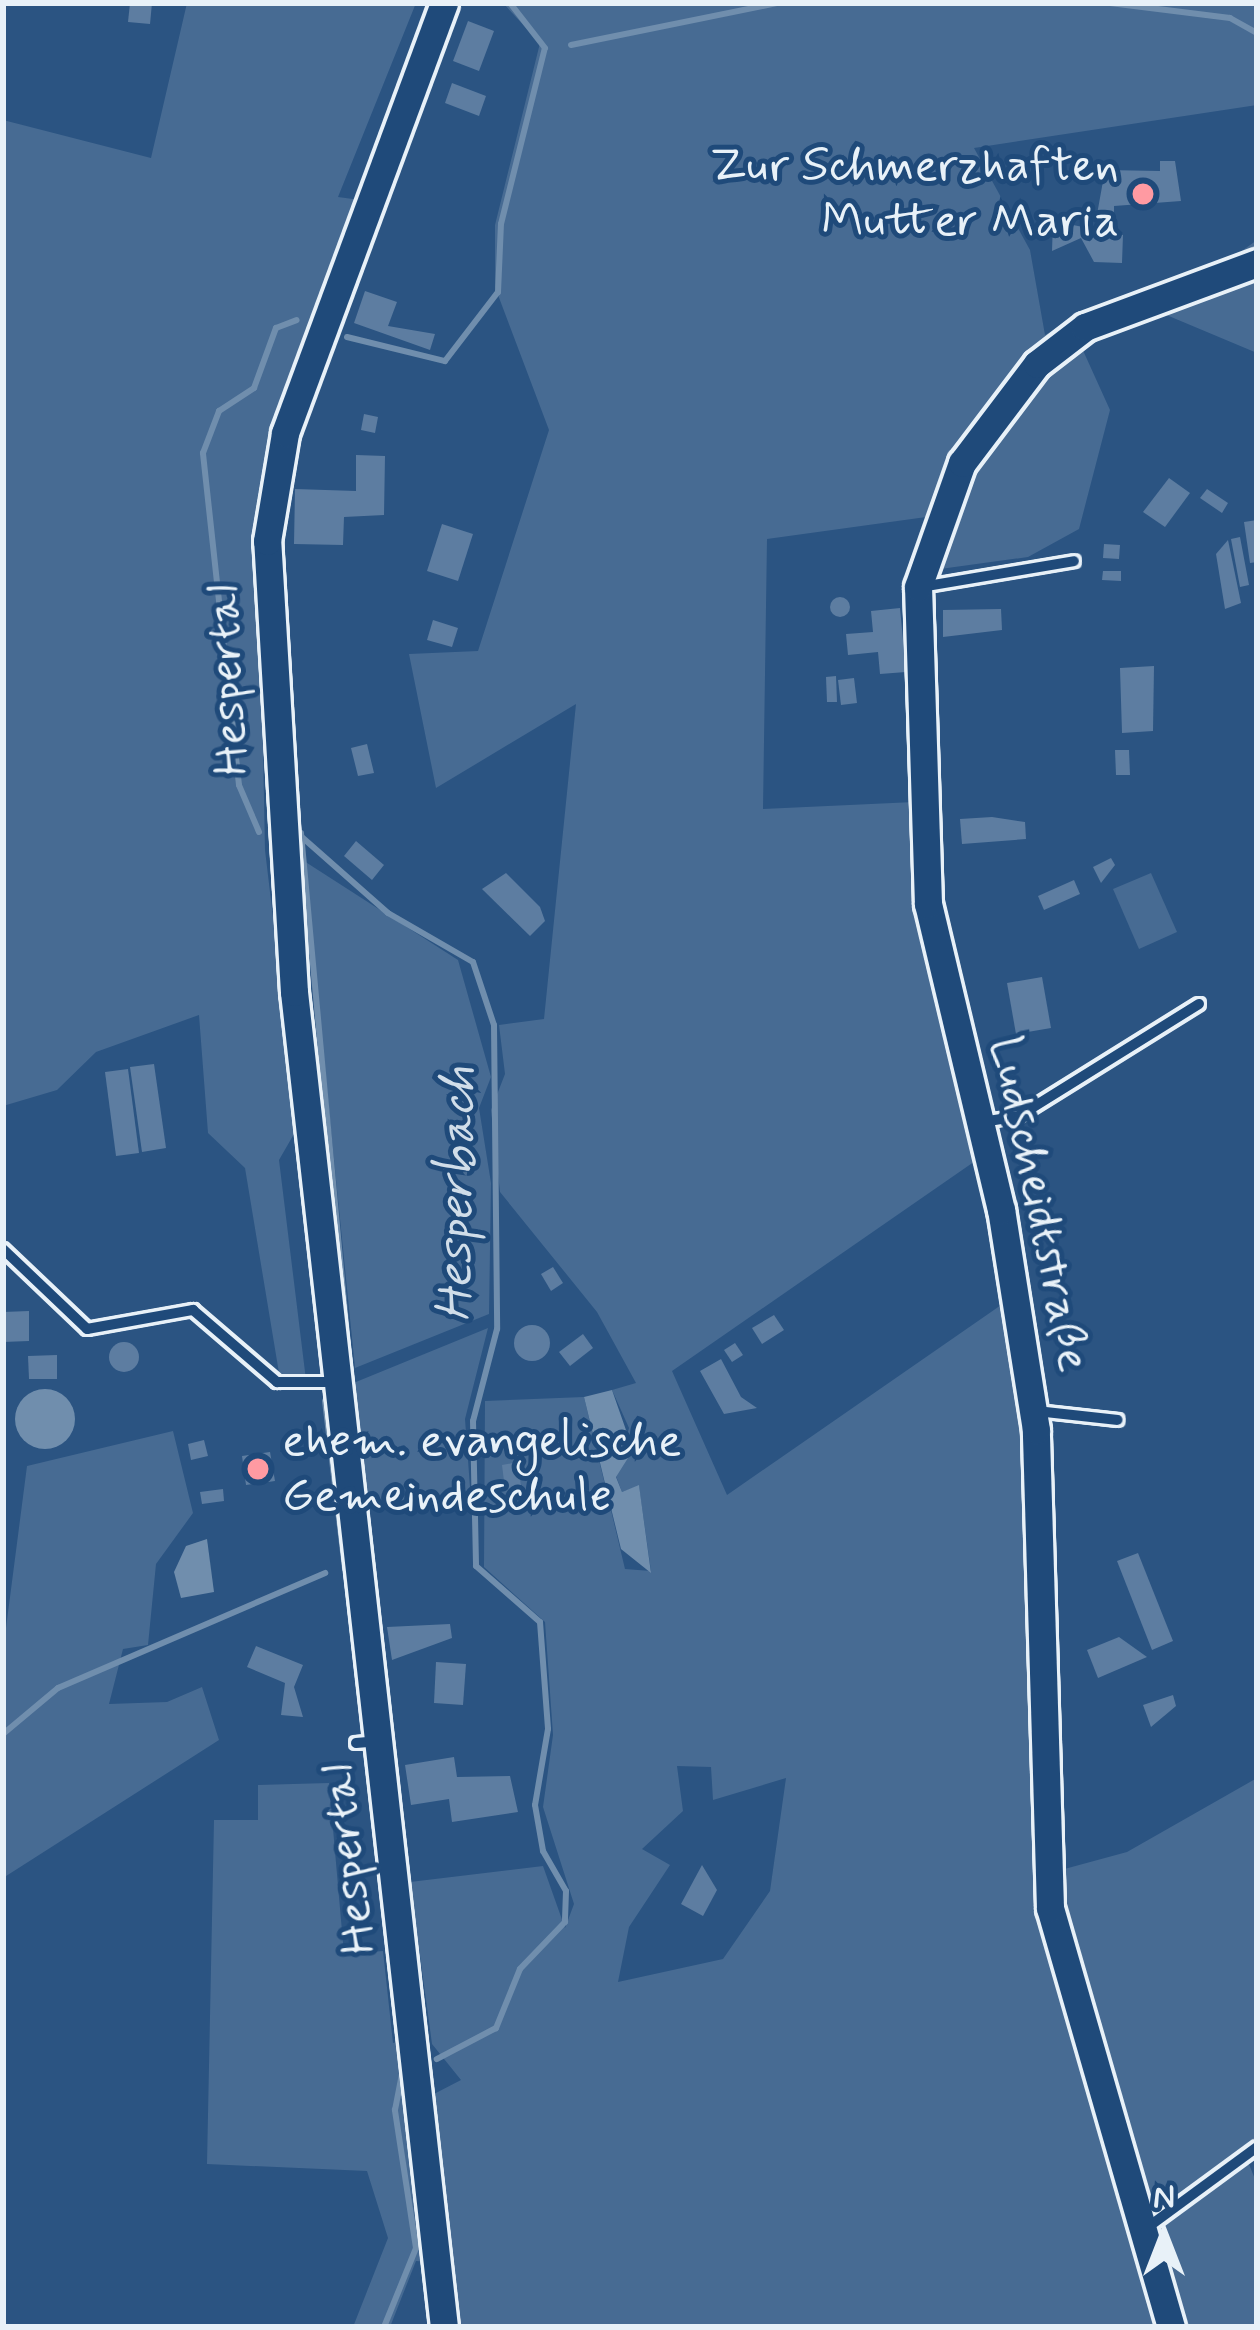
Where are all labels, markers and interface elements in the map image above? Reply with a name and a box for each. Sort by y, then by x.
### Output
place label: Zur Schmerzhaften Mutter Maria [710,137,1119,250]
marker: Zur Schmerzhaften Mutter Maria [1130,181,1156,207]
street label: Hespertal [194,583,262,777]
street label: Ludscheidtstraße [975,1031,1103,1377]
water label: Hesperbach [425,1066,491,1322]
place label: ehem. evangelische Gemeindeschule [282,1412,682,1525]
marker: ehem. evangelische Gemeindeschule [245,1456,271,1482]
street label: Hespertal [309,1760,389,1958]
north arrow [1104,2174,1224,2294]
text: N [1153,2176,1175,2220]

